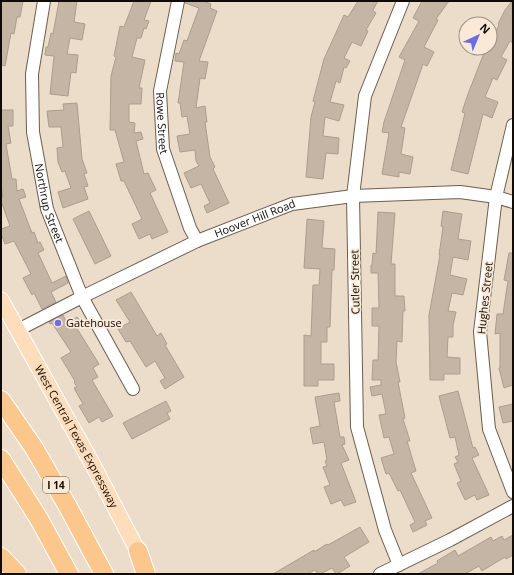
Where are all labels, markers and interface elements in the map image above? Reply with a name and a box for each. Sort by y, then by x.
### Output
north arrow [458,16,498,56]
text: N [477,20,494,37]
street label: Rowe Street [153,92,172,156]
street label: Northrup Street [32,162,68,245]
street label: Hoover Hill Road [212,195,297,241]
street label: Cutler Street [346,249,363,314]
street label: Hughes Street [473,261,496,335]
place label: Gatehouse [66,315,122,330]
marker: Gatehouse [53,318,63,328]
street label: West Central Texas Expressway [32,362,122,511]
road number: I 14 [43,477,69,493]

